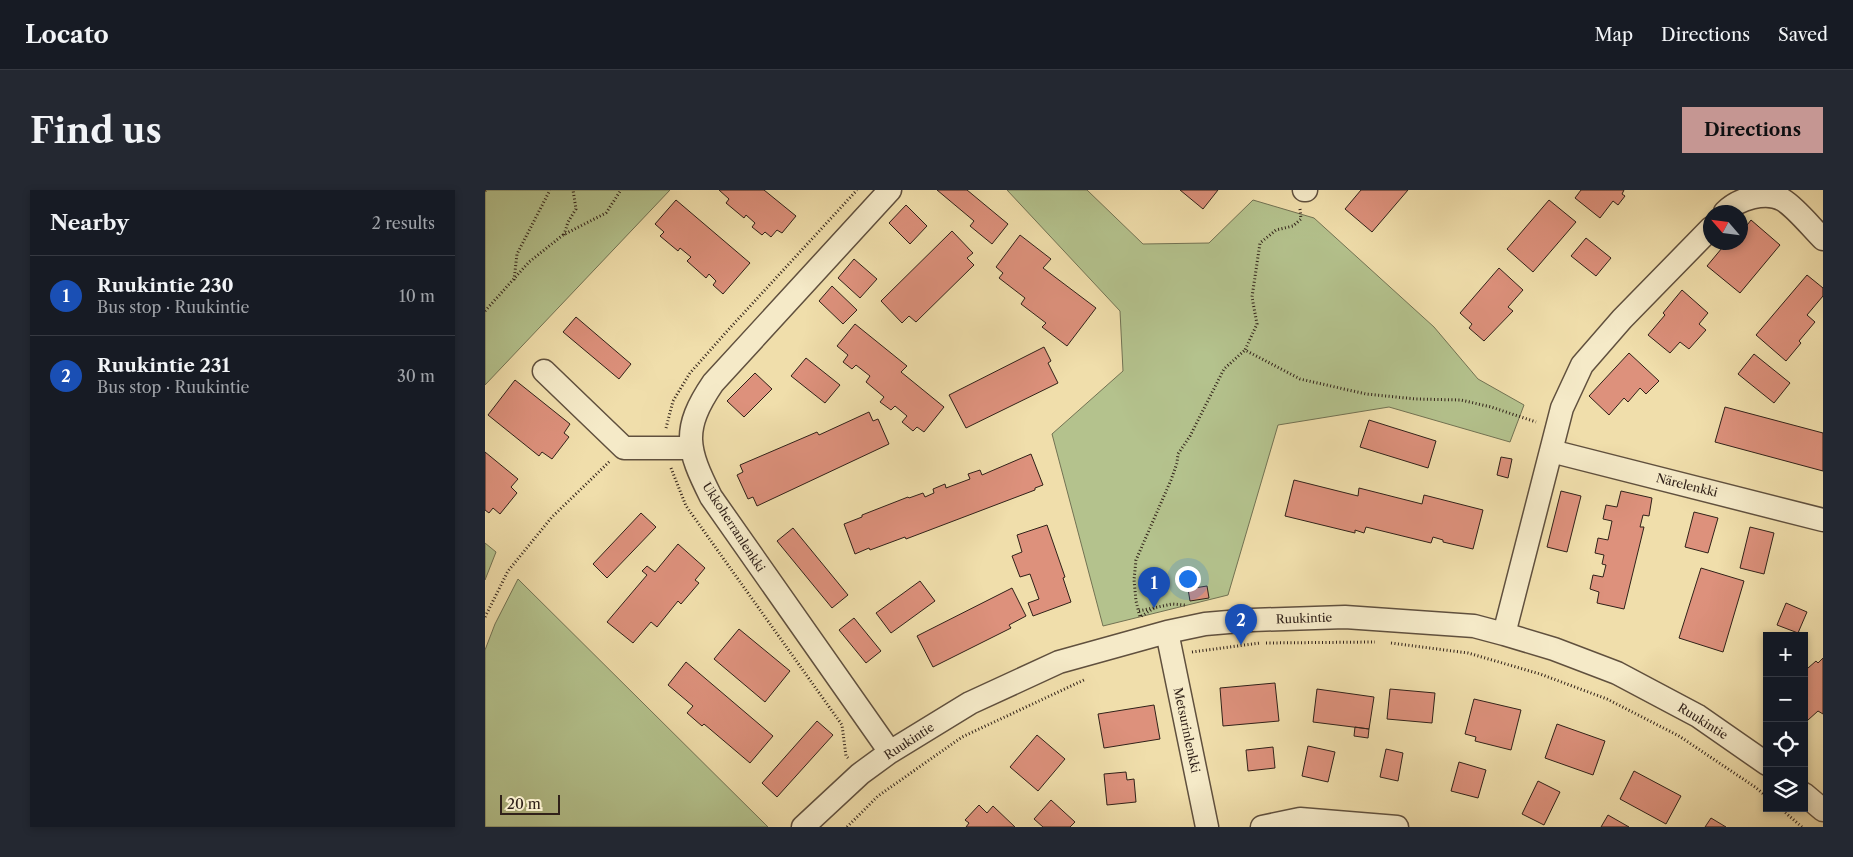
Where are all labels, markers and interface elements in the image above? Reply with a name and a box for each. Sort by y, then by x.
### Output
text: Locato [25,20,109,49]
text: Map [1594,24,1633,46]
text: Directions [1661,24,1750,46]
text: Saved [1778,24,1828,46]
button: Directions [1682,107,1823,153]
text: Find us [30,109,162,152]
north arrow [1703,205,1748,250]
text: Nearby [50,210,129,235]
text: 2 results [372,213,435,233]
text: Ruukintie 230 [97,274,234,297]
text: 1 [62,286,70,306]
text: 10 m [399,286,435,306]
text: Bus stop · Ruukintie [97,297,250,317]
text: Ruukintie 231 [97,354,230,377]
text: 2 [61,366,71,386]
text: 30 m [397,366,435,386]
text: Bus stop · Ruukintie [97,377,250,397]
street label: Närelenkki [1655,470,1720,500]
street label: Ukkoherranlenkki [700,480,769,575]
your location [1175,566,1201,592]
pin: 1 [1138,567,1170,608]
pin: 2 [1225,604,1257,645]
street label: Ruukintie [1276,610,1333,626]
map controls [1763,632,1808,812]
button: + [1763,632,1808,677]
button: − [1763,677,1808,722]
street label: Metsurinlenkki [1171,686,1203,774]
street label: Ruukintie [1675,700,1731,742]
street label: Ruukintie [881,719,937,763]
button: locate [1763,722,1808,767]
button: layers [1763,767,1808,812]
scale bar [500,792,560,815]
text: 20 m [507,795,541,813]

